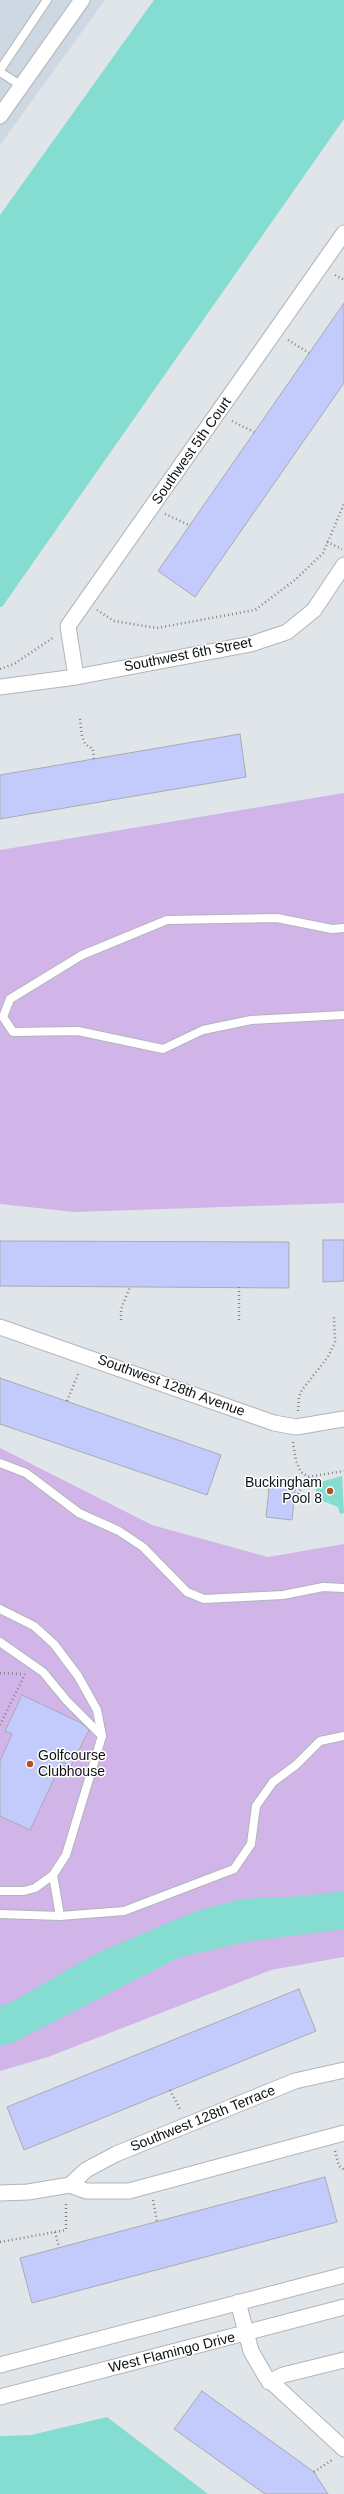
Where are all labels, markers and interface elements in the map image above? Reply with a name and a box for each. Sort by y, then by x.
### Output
street label: Southwest 5th Court [149,394,235,508]
street label: Southwest 6th Street [123,634,253,676]
street label: Southwest 128th Avenue [95,1352,247,1420]
place label: Buckingham Pool 8 [245,1475,322,1508]
marker: Buckingham Pool 8 [325,1486,335,1496]
place label: Golfcourse Clubhouse [38,1748,106,1780]
marker: Golfcourse Clubhouse [25,1759,35,1769]
street label: Southwest 128th Terrace [128,2082,278,2156]
street label: West Flamingo Drive [107,2329,237,2377]

